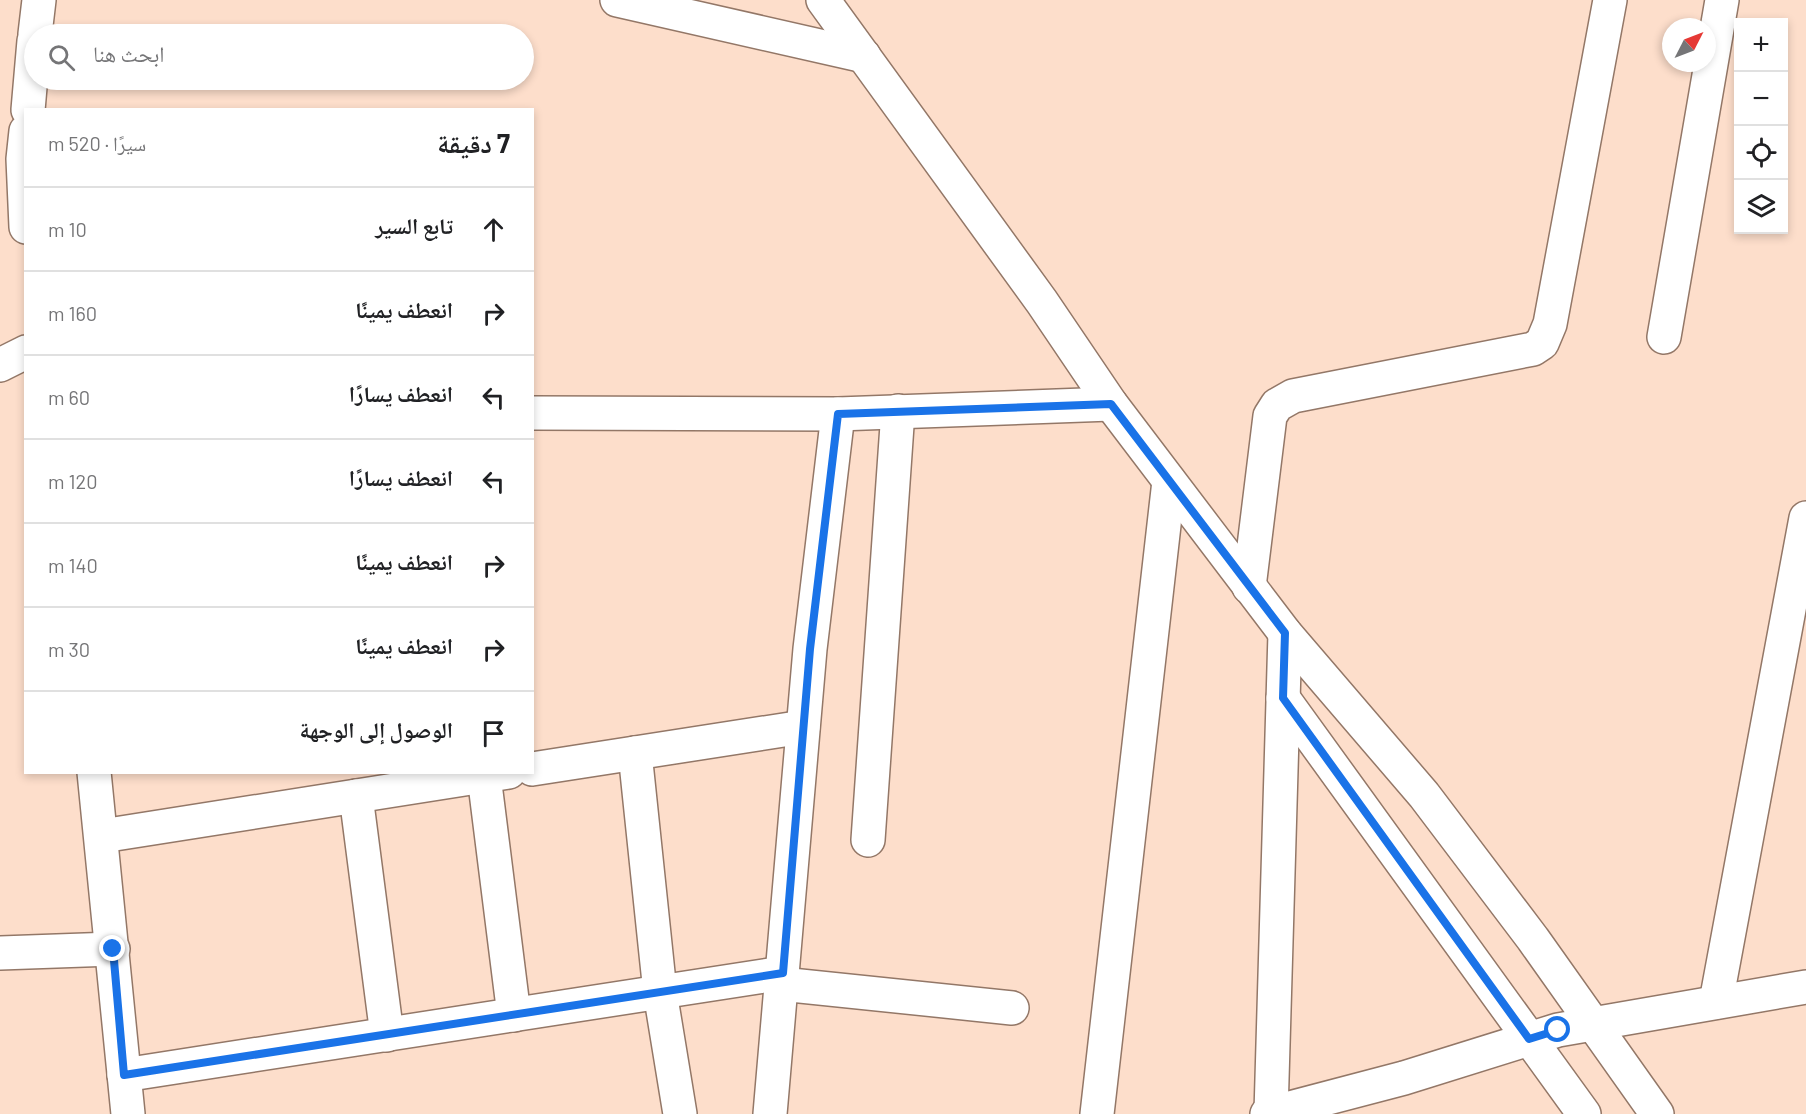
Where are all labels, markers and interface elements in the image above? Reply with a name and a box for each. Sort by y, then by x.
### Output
north arrow [1662,18,1716,72]
map controls [1734,18,1788,234]
button: + [1734,18,1788,72]
search box [24,24,534,90]
text: ابحث هنا [93,40,164,66]
icon: search [45,41,78,74]
button: − [1734,72,1788,126]
button: locate [1734,126,1788,180]
text: 7 دقيقة [437,127,510,158]
text: سيرًا · 520 m [48,131,146,155]
button: layers [1734,180,1788,234]
text: تابع السير [375,212,453,238]
icon: ahead [477,213,510,246]
text: 10 m [48,217,87,241]
text: انعطف يمينًا [355,296,453,322]
icon: right [477,297,510,330]
text: 160 m [48,301,97,325]
text: انعطف يسارًا [349,380,453,406]
icon: left [477,381,510,414]
text: 60 m [48,385,90,409]
text: انعطف يسارًا [349,464,453,490]
icon: left [477,465,510,498]
text: 120 m [48,469,98,493]
text: انعطف يمينًا [355,548,453,574]
icon: right [477,549,510,582]
text: 140 m [48,553,98,577]
text: انعطف يمينًا [355,632,453,658]
icon: right [477,633,510,666]
text: 30 m [48,637,90,661]
text: الوصول إلى الوجهة [300,716,453,742]
icon: arrive [477,717,510,750]
route end [99,935,125,961]
route start [1544,1016,1570,1042]

